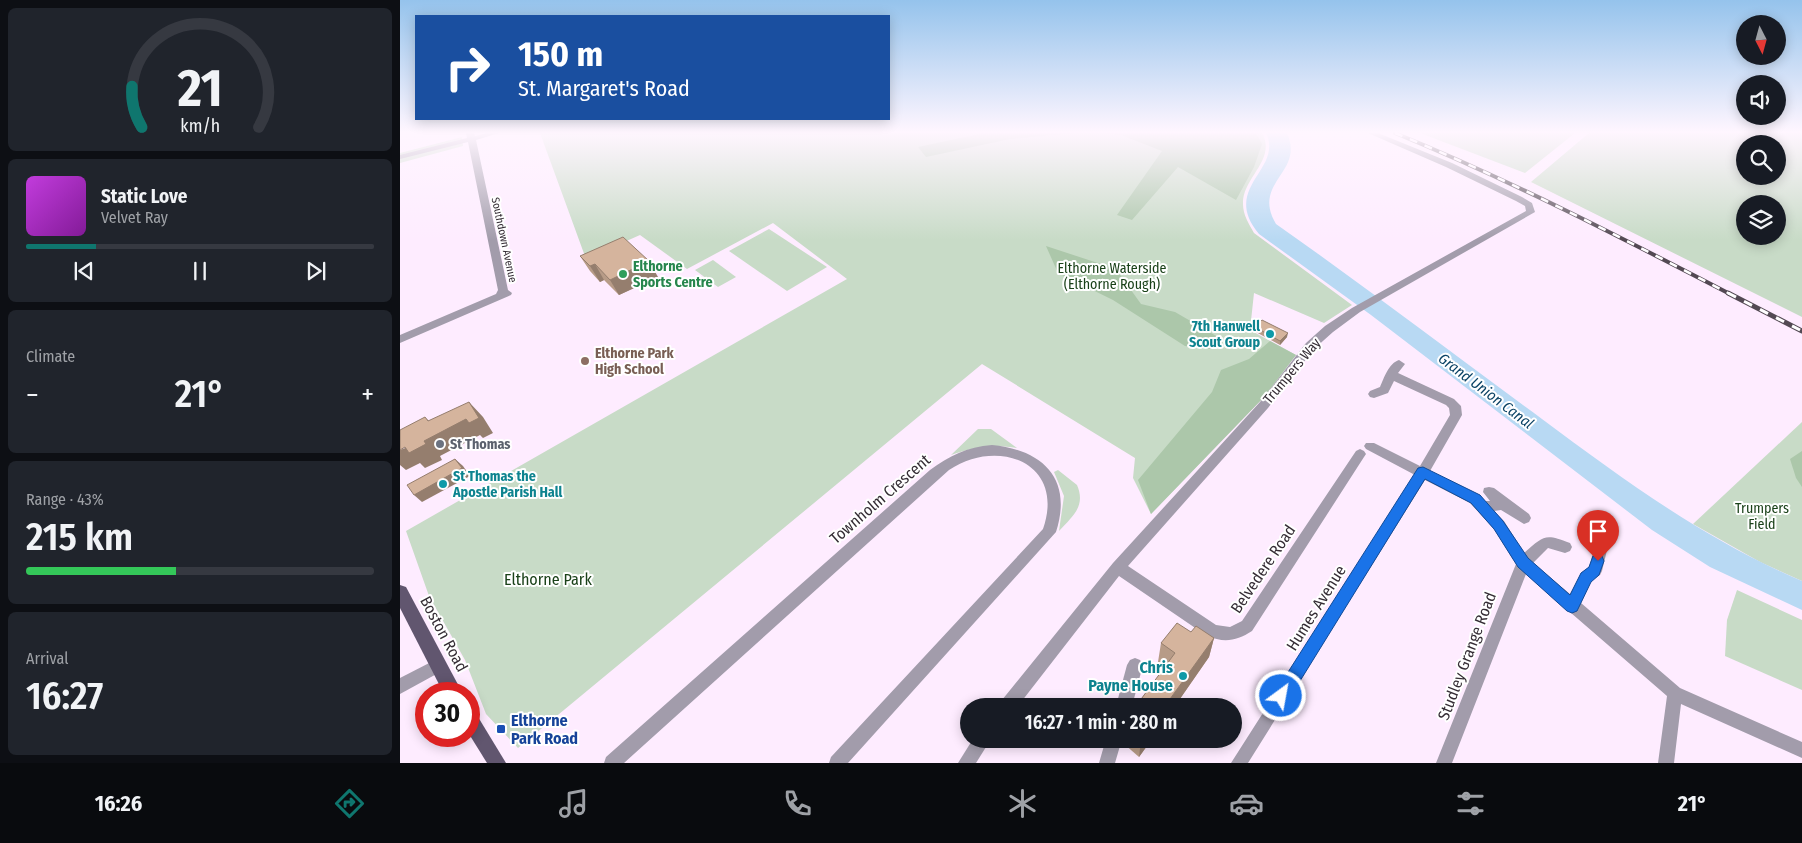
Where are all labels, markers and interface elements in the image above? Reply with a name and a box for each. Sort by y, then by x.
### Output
north arrow [1736,15,1786,65]
map controls [1736,15,1786,245]
text: 150 m [518,33,603,75]
icon: right [435,35,500,100]
text: 21 [176,57,223,120]
text: St. Margaret's Road [518,75,690,102]
button: sound [1736,75,1786,125]
text: km/h [180,115,220,137]
button: search [1736,135,1786,185]
text: Static Love [101,185,188,208]
button: layers [1736,195,1786,245]
street label: Southdown Avenue [489,196,519,284]
text: Velvet Ray [101,208,168,227]
icon: previous [70,257,98,285]
icon: pause [186,257,214,285]
icon: next [302,257,330,285]
place label: Elthorne Sports Centre [633,258,713,291]
park label: Elthorne Waterside (Elthorne Rough) [1058,260,1166,293]
marker: Elthorne Sports Centre [617,268,629,280]
place label: 7th Hanwell Scout Group [1189,318,1260,351]
marker: 7th Hanwell Scout Group [1264,328,1276,340]
street label: Trumpers Way [1260,334,1325,407]
place label: Elthorne Park High School [595,345,675,378]
text: Climate [26,347,75,366]
water label: Grand Union Canal [1435,349,1537,433]
marker: Elthorne Park High School [579,355,591,367]
text: 21° [175,371,225,417]
text: − [26,378,39,411]
text: + [361,378,374,411]
place label: St Thomas [450,436,510,453]
marker: St Thomas [434,438,446,450]
street label: Townholm Crescent [826,450,935,548]
place label: St Thomas the Apostle Parish Hall [452,468,562,501]
marker: St Thomas the Apostle Parish Hall [437,478,449,490]
text: Range · 43% [26,490,104,509]
park label: Trumpers Field [1735,500,1789,533]
pin [1577,510,1619,561]
text: 215 km [26,514,133,560]
icon: arrive [1584,517,1612,545]
street label: Belvedere Road [1227,521,1299,617]
street label: Humes Avenue [1282,562,1350,654]
park label: Elthorne Park [504,570,592,589]
street label: Studley Grange Road [1434,589,1500,723]
street label: Boston Road [416,593,472,675]
text: Arrival [26,649,68,668]
place label: Chris Payne House [1088,658,1173,695]
position arrow [1254,669,1306,721]
marker: Chris Payne House [1177,670,1189,682]
text: 16:27 [26,673,103,719]
speed limit sign: 30 [415,682,480,747]
place label: Elthorne Park Road [511,711,578,748]
text: 16:27 · 1 min · 280 m [1025,711,1177,734]
marker: Elthorne Park Road [495,723,507,735]
icon: directions [332,786,367,821]
icon: music [556,786,591,821]
icon: phone [780,786,815,821]
icon: climate [1005,786,1040,821]
icon: car [1229,786,1264,821]
icon: filters [1453,786,1488,821]
text: 16:26 [95,790,142,817]
text: 21° [1678,790,1707,817]

